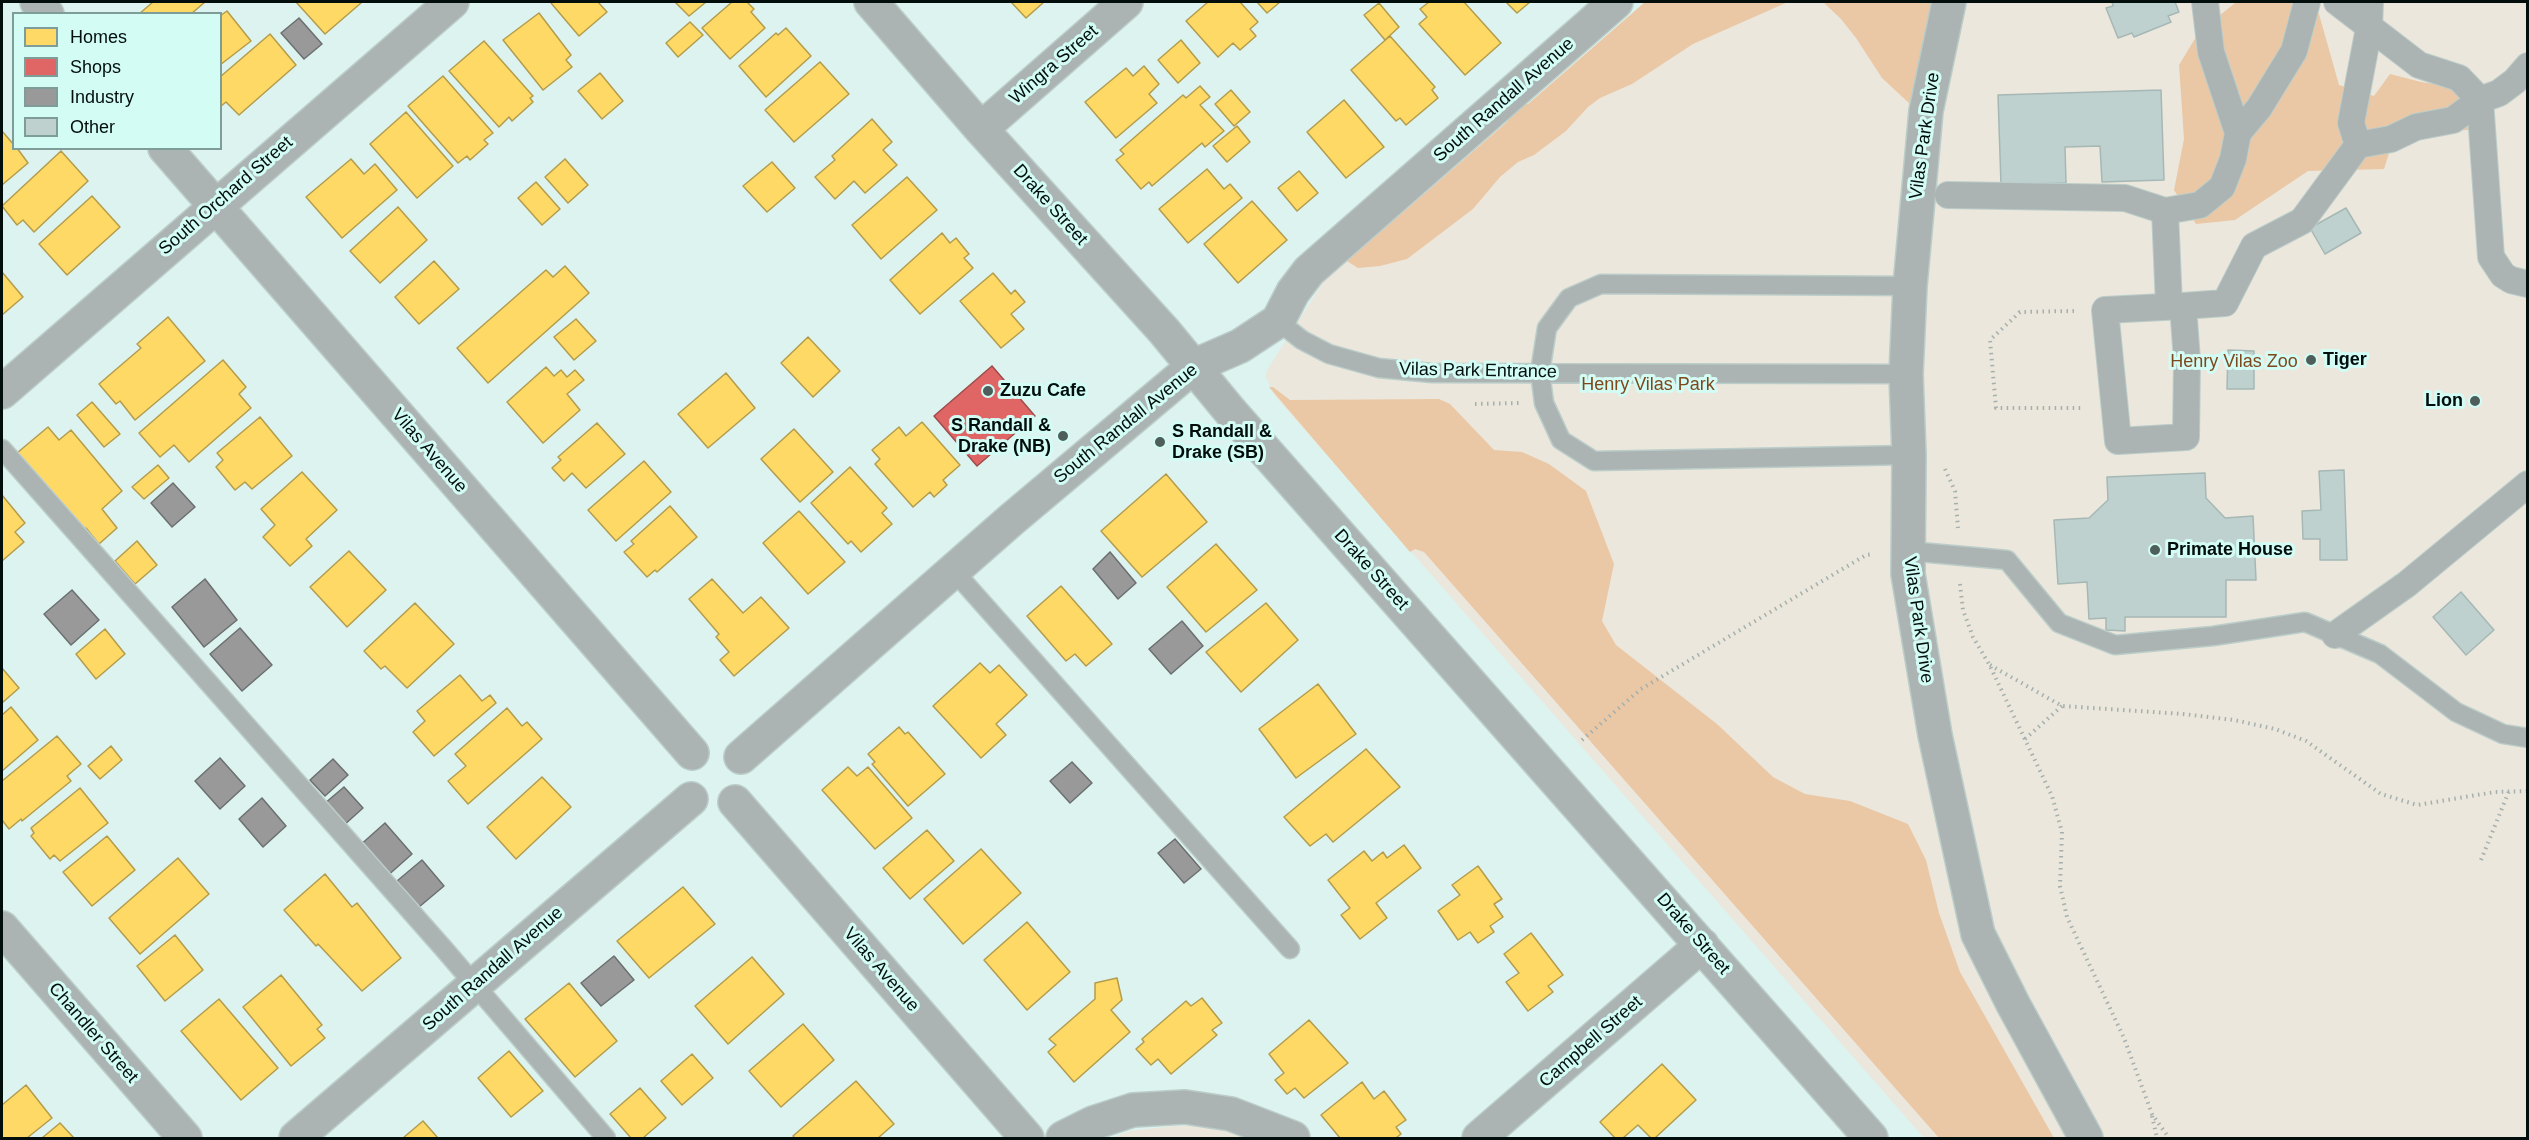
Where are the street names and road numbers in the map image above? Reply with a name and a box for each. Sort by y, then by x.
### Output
street label: Wingra Street [1005,21,1103,109]
street label: South Randall Avenue [1429,33,1579,167]
street label: Vilas Park Drive [1905,71,1945,201]
street label: South Orchard Street [155,132,297,260]
street label: Drake Street [1008,160,1092,250]
street label: South Randall Avenue [1050,359,1202,489]
street label: Vilas Park Entrance [1399,359,1557,383]
street label: Vilas Avenue [387,405,471,497]
street label: Drake Street [1329,525,1413,615]
street label: Vilas Park Drive [1898,555,1938,685]
street label: Drake Street [1652,889,1734,979]
street label: South Randall Avenue [418,902,568,1036]
street label: Vilas Avenue [839,924,923,1016]
street label: Chandler Street [43,978,143,1088]
street label: Campbell Street [1535,992,1647,1092]

